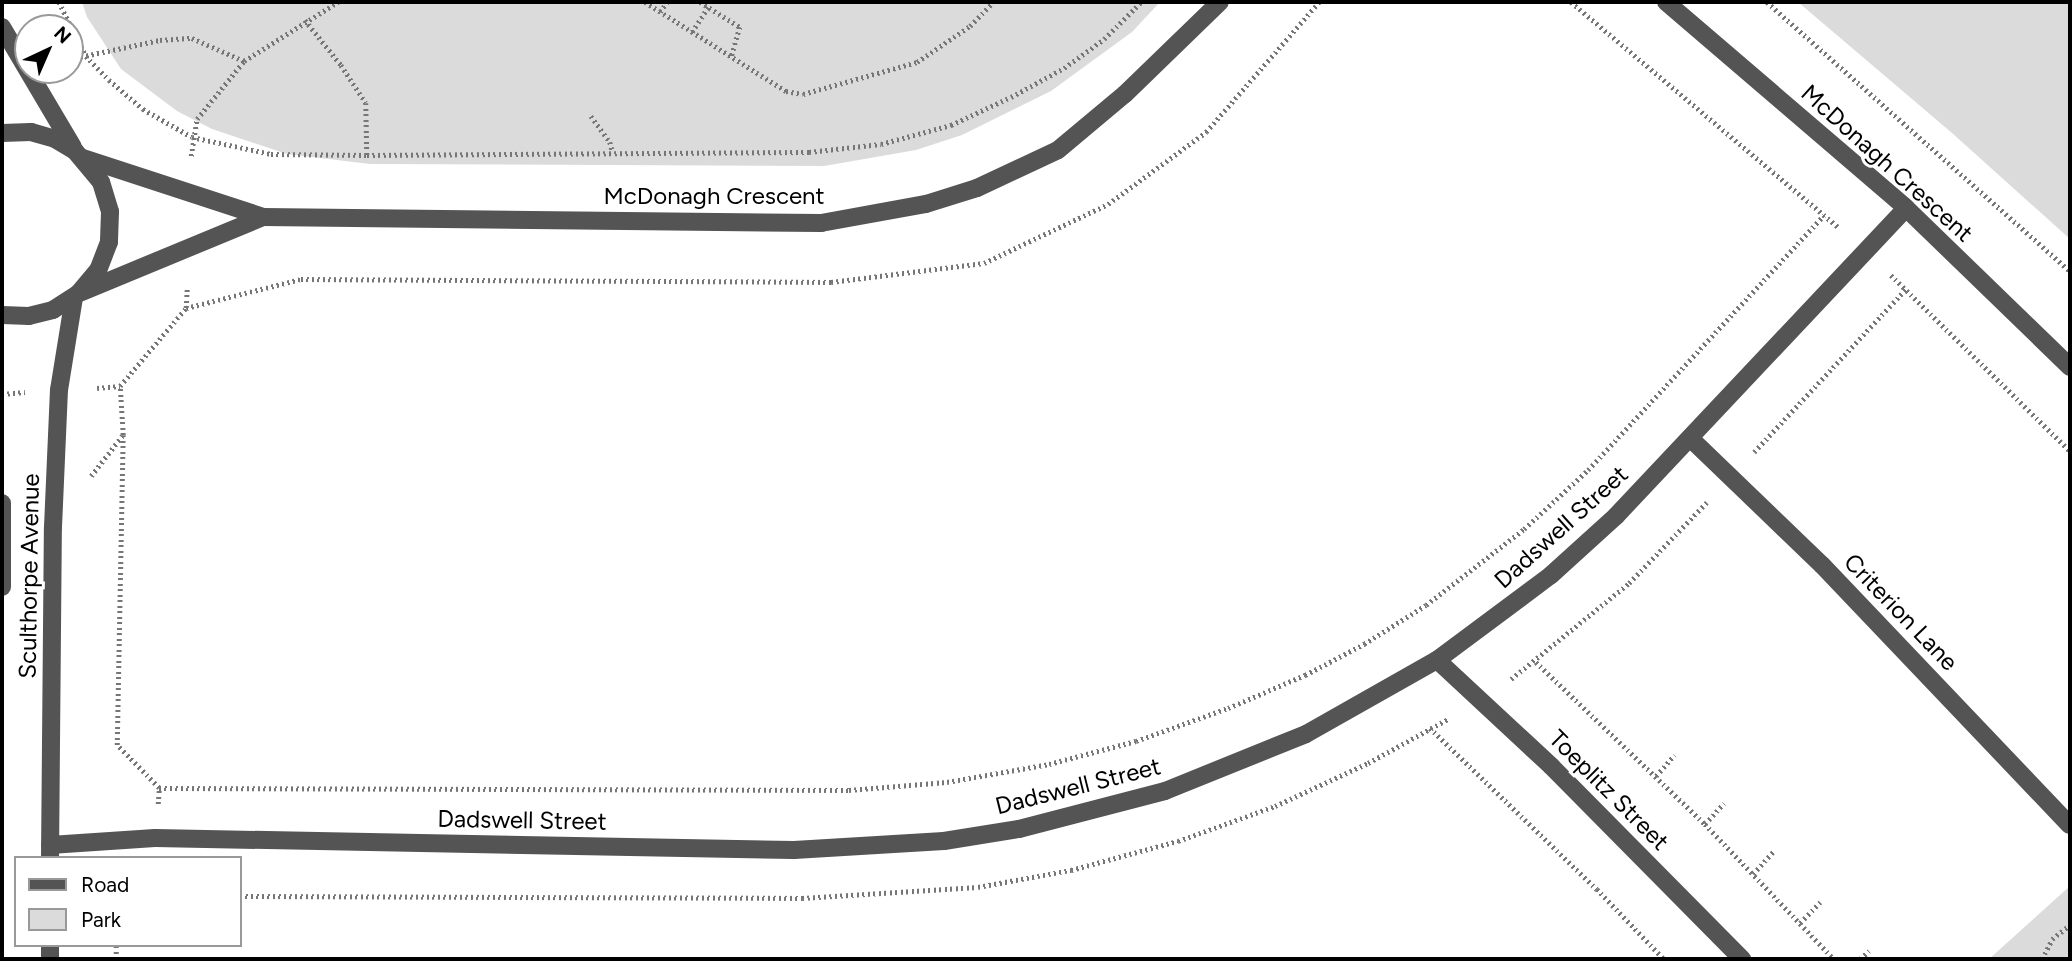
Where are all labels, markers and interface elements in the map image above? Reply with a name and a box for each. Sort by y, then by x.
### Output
north arrow [14,14,84,84]
text: N [49,22,76,48]
street label: McDonagh Crescent [1795,78,1979,248]
street label: McDonagh Crescent [603,182,825,210]
street label: Dadswell Street [1488,460,1634,594]
street label: Sculthorpe Avenue [13,473,45,679]
street label: Criterion Lane [1838,548,1964,676]
street label: Toeplitz Street [1543,724,1675,856]
street label: Dadswell Street [992,752,1164,820]
street label: Dadswell Street [437,804,607,836]
legend [14,856,242,947]
text: Road [81,872,129,897]
text: Park [81,907,121,932]

